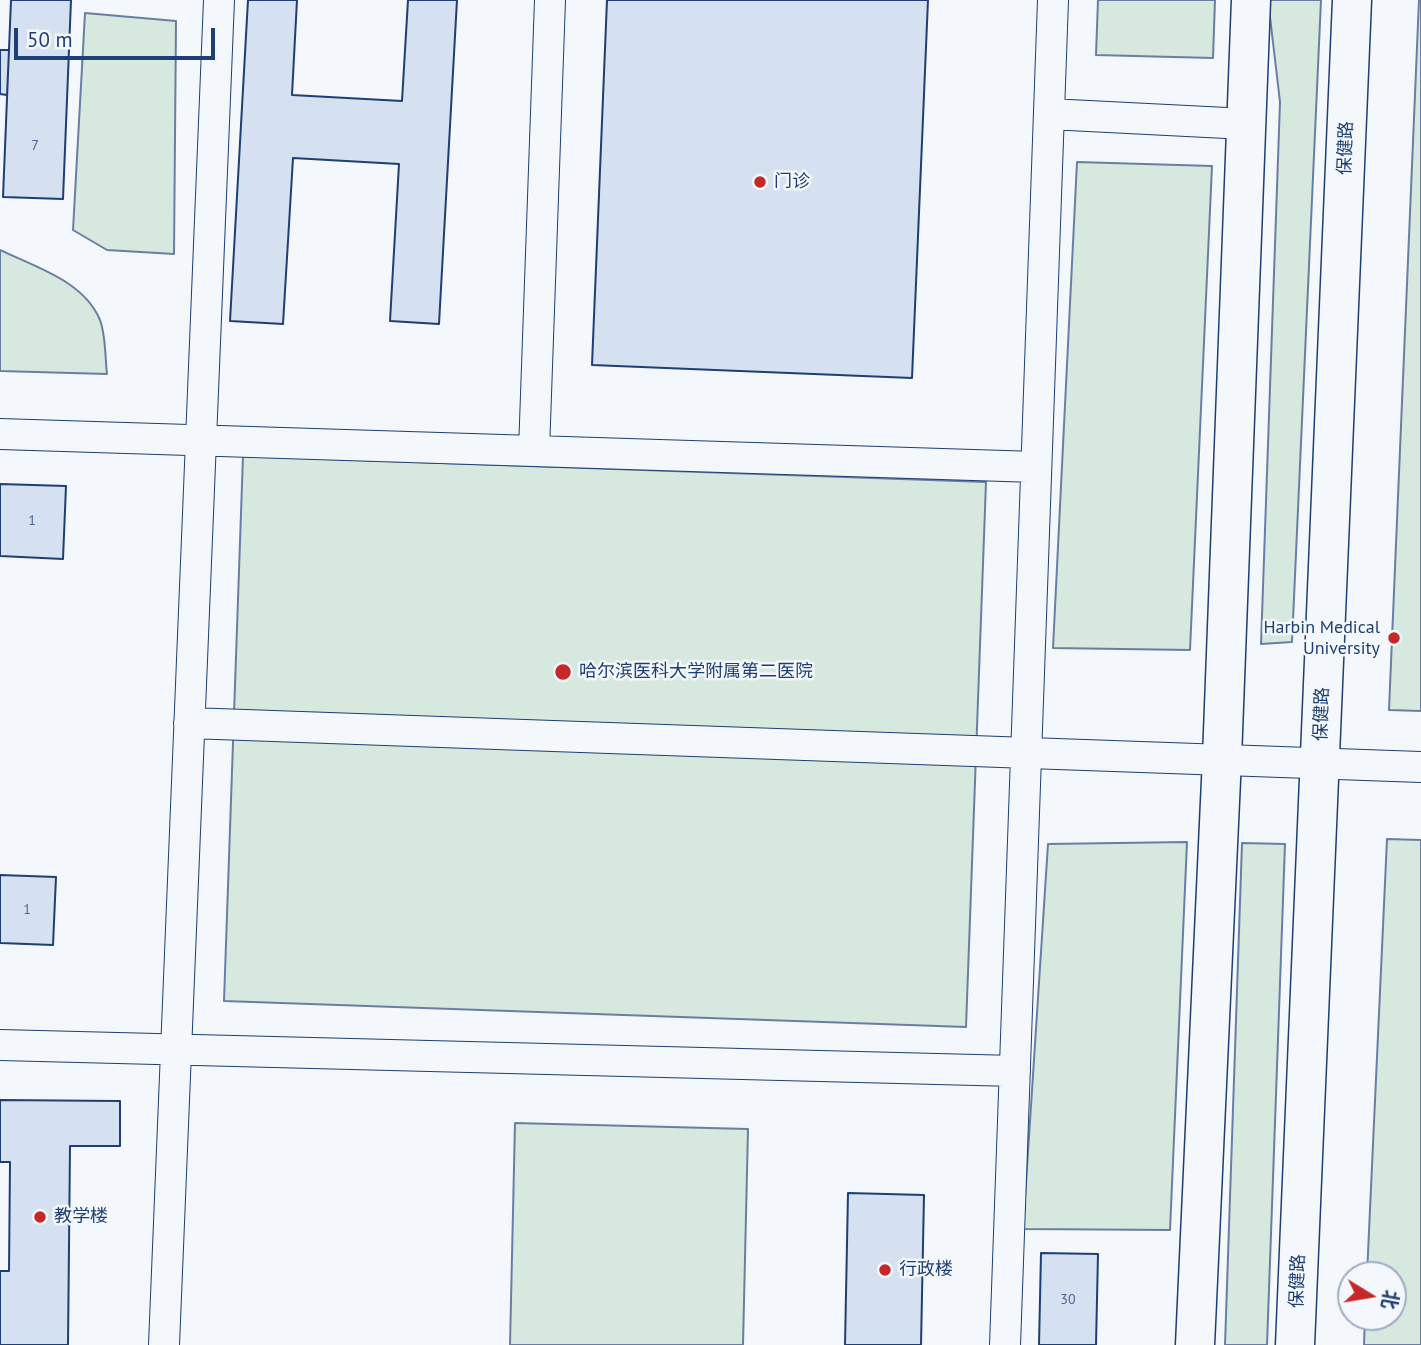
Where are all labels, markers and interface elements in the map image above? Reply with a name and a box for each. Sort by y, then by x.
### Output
scale bar [18,14,219,58]
text: 50 m [27,26,73,53]
street label: 保健路 [1334,121,1358,175]
house number: 7 [31,138,39,154]
place label: 门诊 [774,171,810,193]
marker: 门诊 [752,174,768,190]
house number: 1 [28,513,36,529]
place label: Harbin Medical University [1263,617,1380,660]
marker: Harbin Medical University [1386,630,1402,646]
place label: 哈尔滨医科大学附属第二医院 [579,661,813,683]
marker: 哈尔滨医科大学附属第二医院 [553,662,573,682]
street label: 保健路 [1310,687,1334,741]
house number: 1 [23,902,31,918]
place label: 教学楼 [54,1206,108,1228]
marker: 教学楼 [32,1209,48,1225]
street label: 保健路 [1286,1254,1310,1308]
place label: 行政楼 [899,1259,953,1281]
north arrow [1337,1261,1407,1331]
marker: 行政楼 [877,1262,893,1278]
text: 北 [1377,1288,1404,1311]
house number: 30 [1060,1292,1076,1308]

